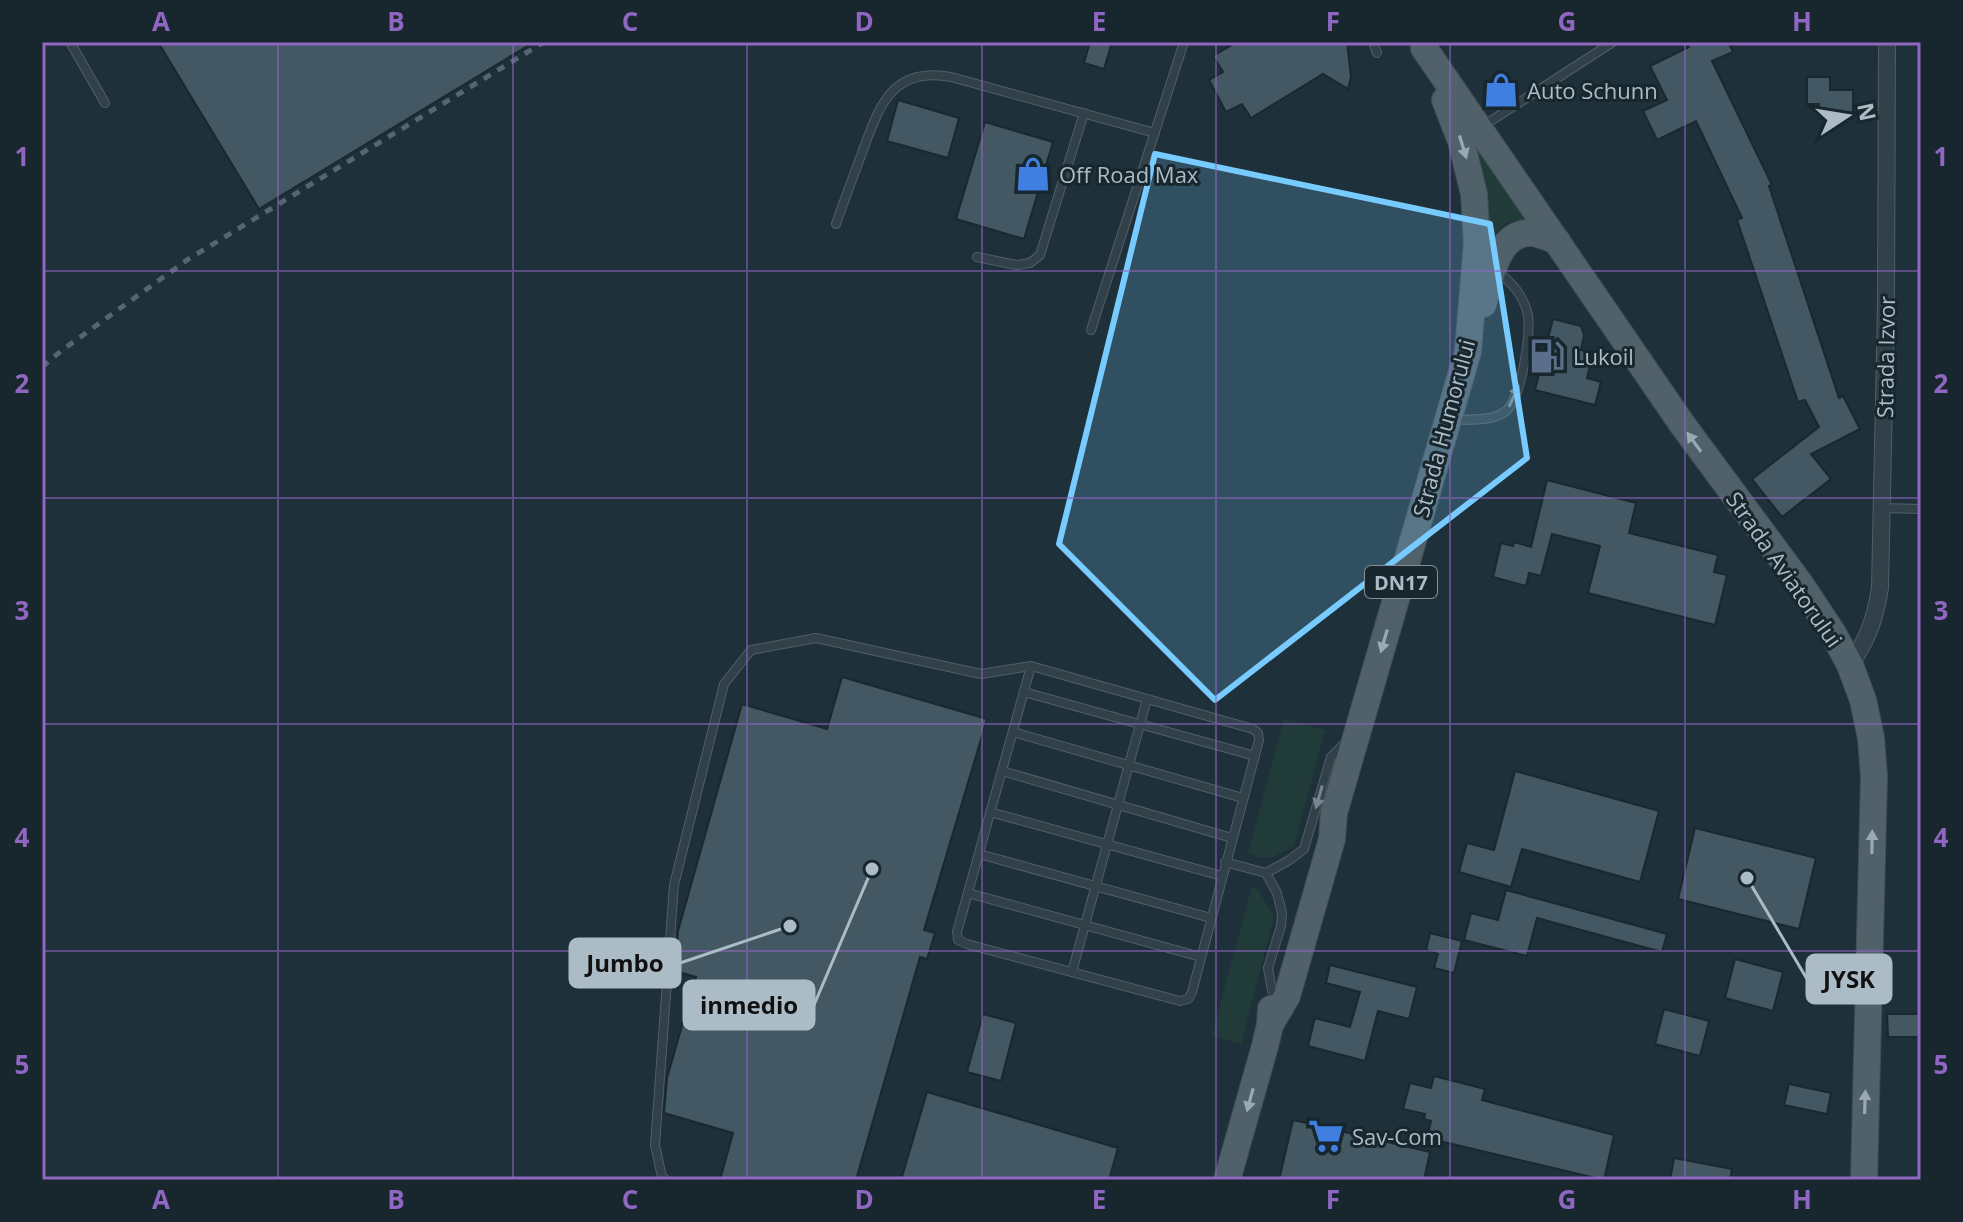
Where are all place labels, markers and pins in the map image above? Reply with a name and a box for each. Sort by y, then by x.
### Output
shop icon: Auto Schunn [1482,71,1520,109]
place label: Auto Schunn [1527,75,1658,105]
shop icon: Off Road Max [1014,155,1052,193]
place label: Off Road Max [1059,159,1199,189]
fuel station icon: Lukoil [1528,337,1566,375]
place label: Lukoil [1573,341,1634,371]
callout: Jumbo [570,939,680,987]
callout: JYSK [1807,955,1891,1003]
callout: inmedio [684,981,814,1029]
supermarket icon: Sav-Com [1307,1117,1345,1155]
place label: Sav-Com [1352,1121,1442,1151]

